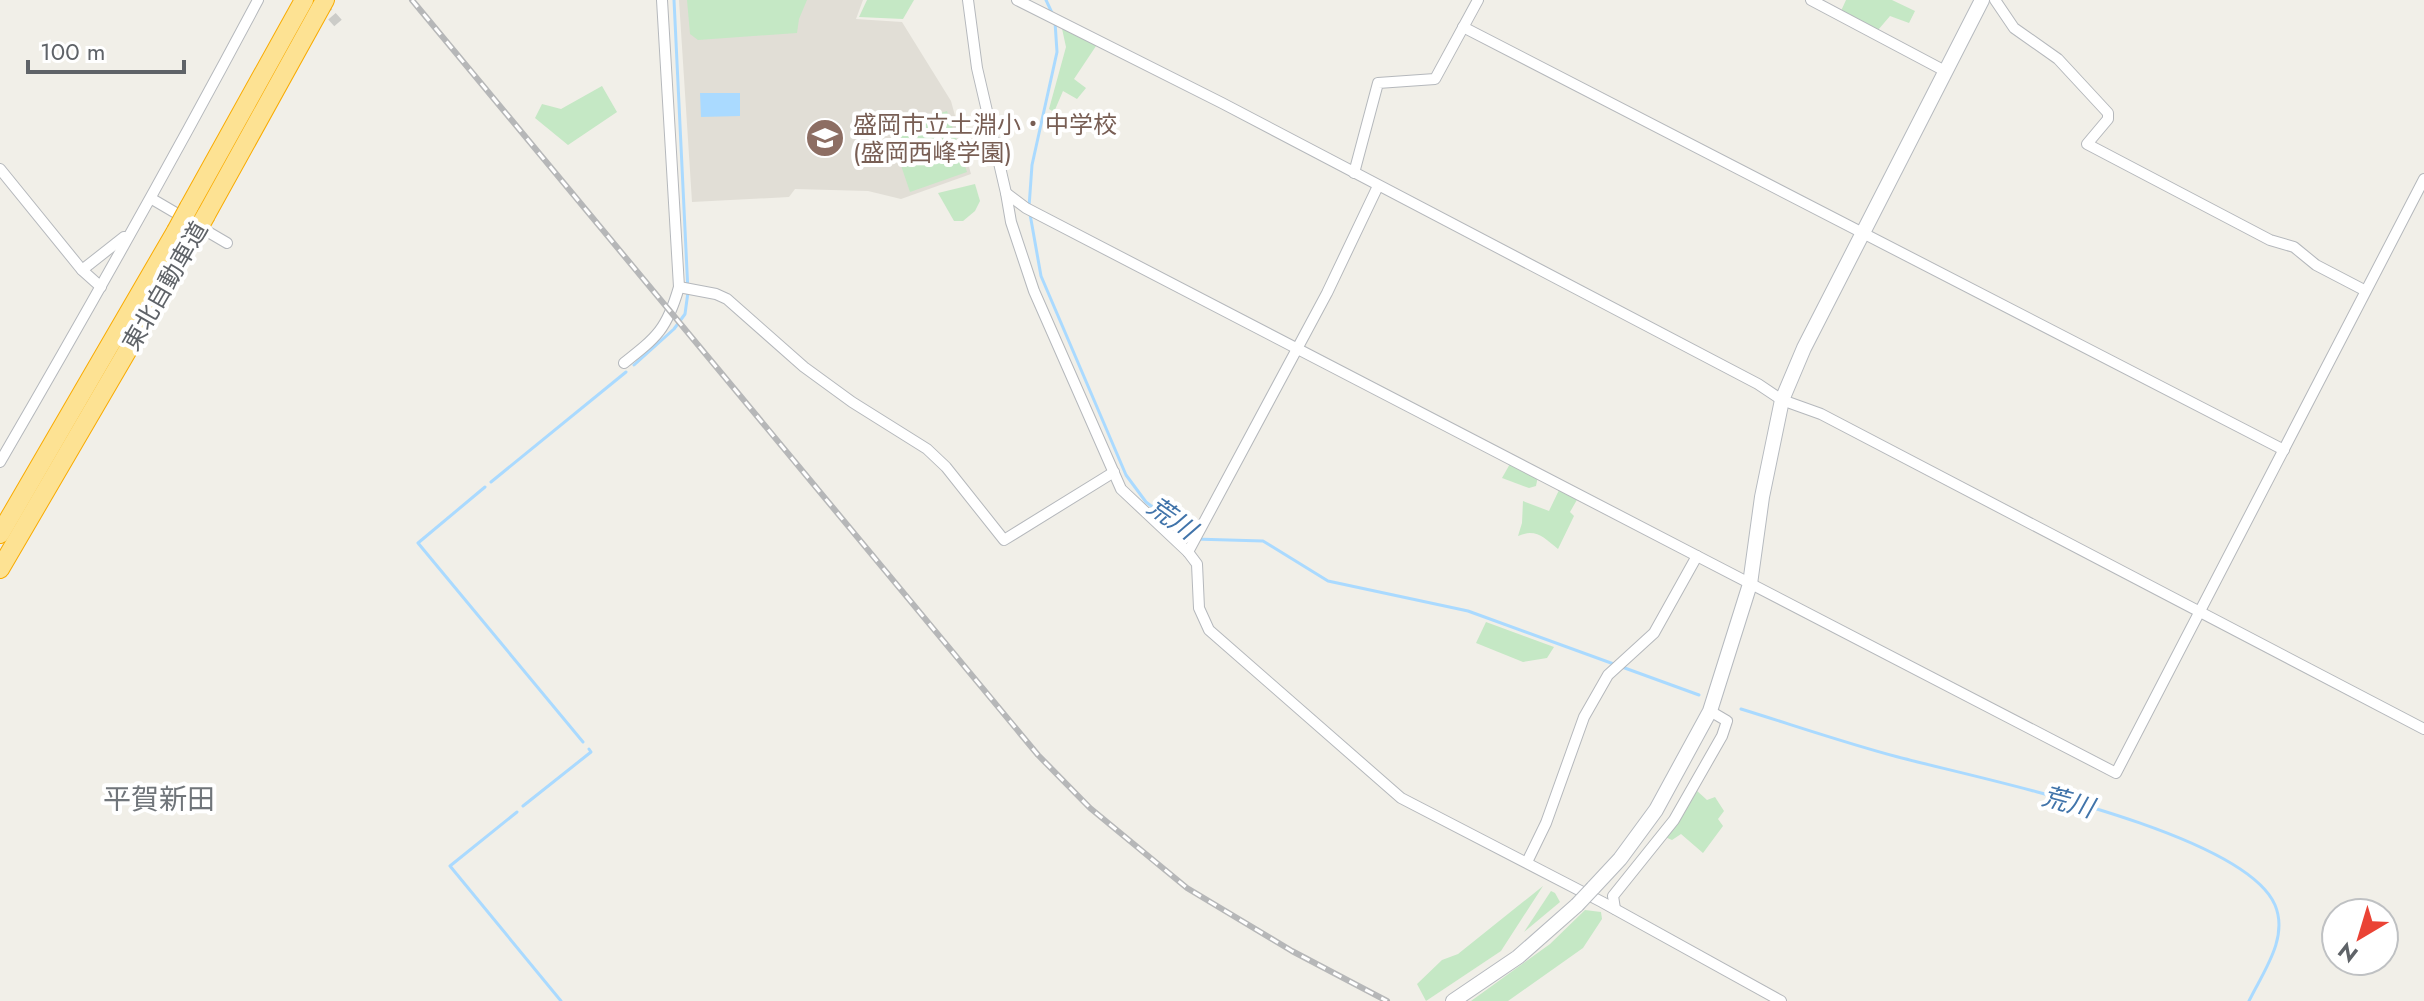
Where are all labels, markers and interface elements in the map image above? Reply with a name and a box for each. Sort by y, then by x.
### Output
scale bar [28,24,184,74]
text: 100 m [40,34,106,69]
place label: 盛岡市立土淵小・中学校 (盛岡西峰学園) [853,107,1117,170]
school or university icon: 盛岡市立土淵小・中学校 (盛岡西峰学園) [804,117,846,159]
street label: 東北自動車道 [114,215,216,357]
water label: 荒川 [1140,488,1207,550]
water label: 荒川 [2038,777,2101,828]
district label: 平賀新田 [103,779,215,820]
north arrow [2320,897,2400,977]
text: N [2331,935,2364,971]

